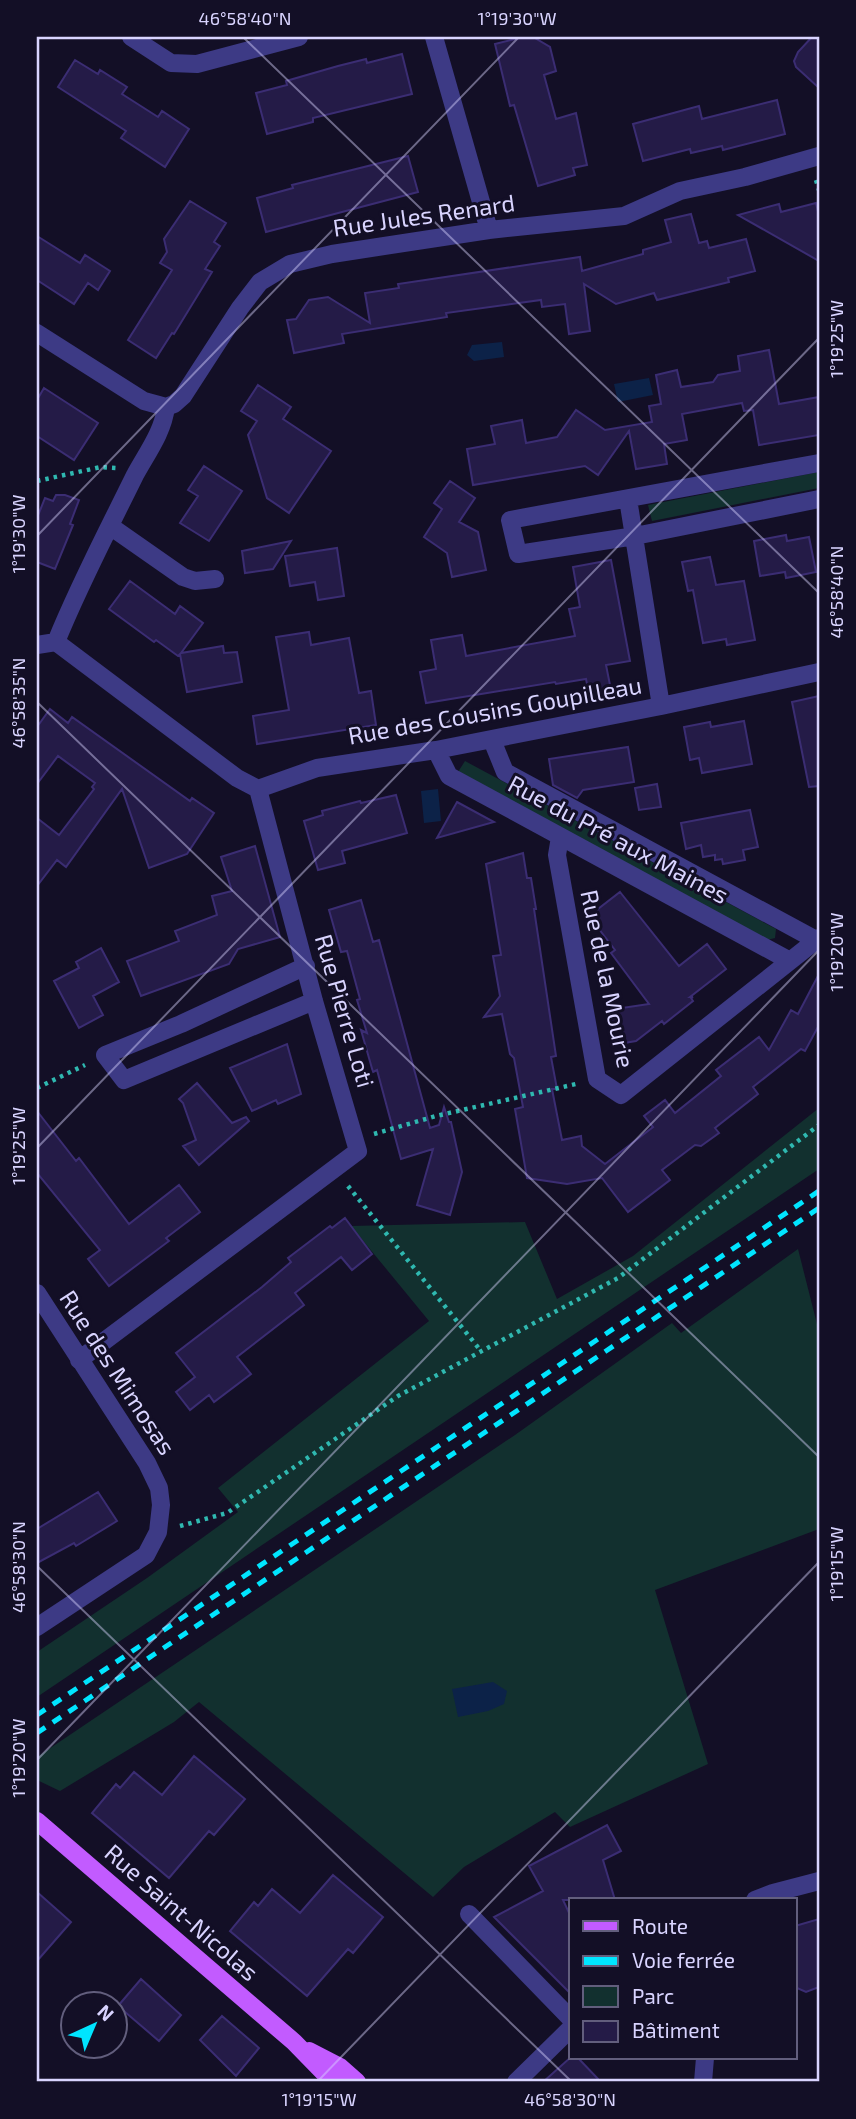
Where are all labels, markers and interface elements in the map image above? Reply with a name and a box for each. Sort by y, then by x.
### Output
text: 46°58'40"N [199,7,291,29]
text: 1°19'30"W [477,7,557,29]
street label: Rue Jules Renard [331,187,517,242]
text: 1°19'25"W [825,300,847,378]
text: 1°19'30"W [7,494,29,574]
text: 46°58'40"N [825,546,847,638]
text: 46°58'35"N [7,658,29,748]
street label: Rue des Cousins Goupilleau [346,669,644,750]
street label: Rue du Pré aux Maines [504,768,734,909]
street label: Rue de la Mourie [575,887,641,1070]
text: 1°19'20"W [825,912,847,992]
street label: Rue Pierre Loti [310,931,381,1090]
text: 1°19'25"W [7,1107,29,1185]
street label: Rue des Mimosas [54,1285,182,1460]
text: 46°58'30"N [7,1521,29,1613]
text: 1°19'15"W [825,1526,847,1602]
text: 1°19'20"W [7,1718,29,1798]
street label: Rue Saint-Nicolas [99,1837,265,1986]
legend [569,1898,796,2060]
text: Route [632,1913,688,1938]
text: Voie ferrée [632,1947,735,1972]
text: Parc [632,1983,674,2008]
north arrow [60,1990,130,2060]
text: N [93,1999,119,2025]
text: Bâtiment [632,2017,720,2042]
text: 1°19'15"W [281,2088,357,2110]
text: 46°58'30"N [524,2088,616,2110]

